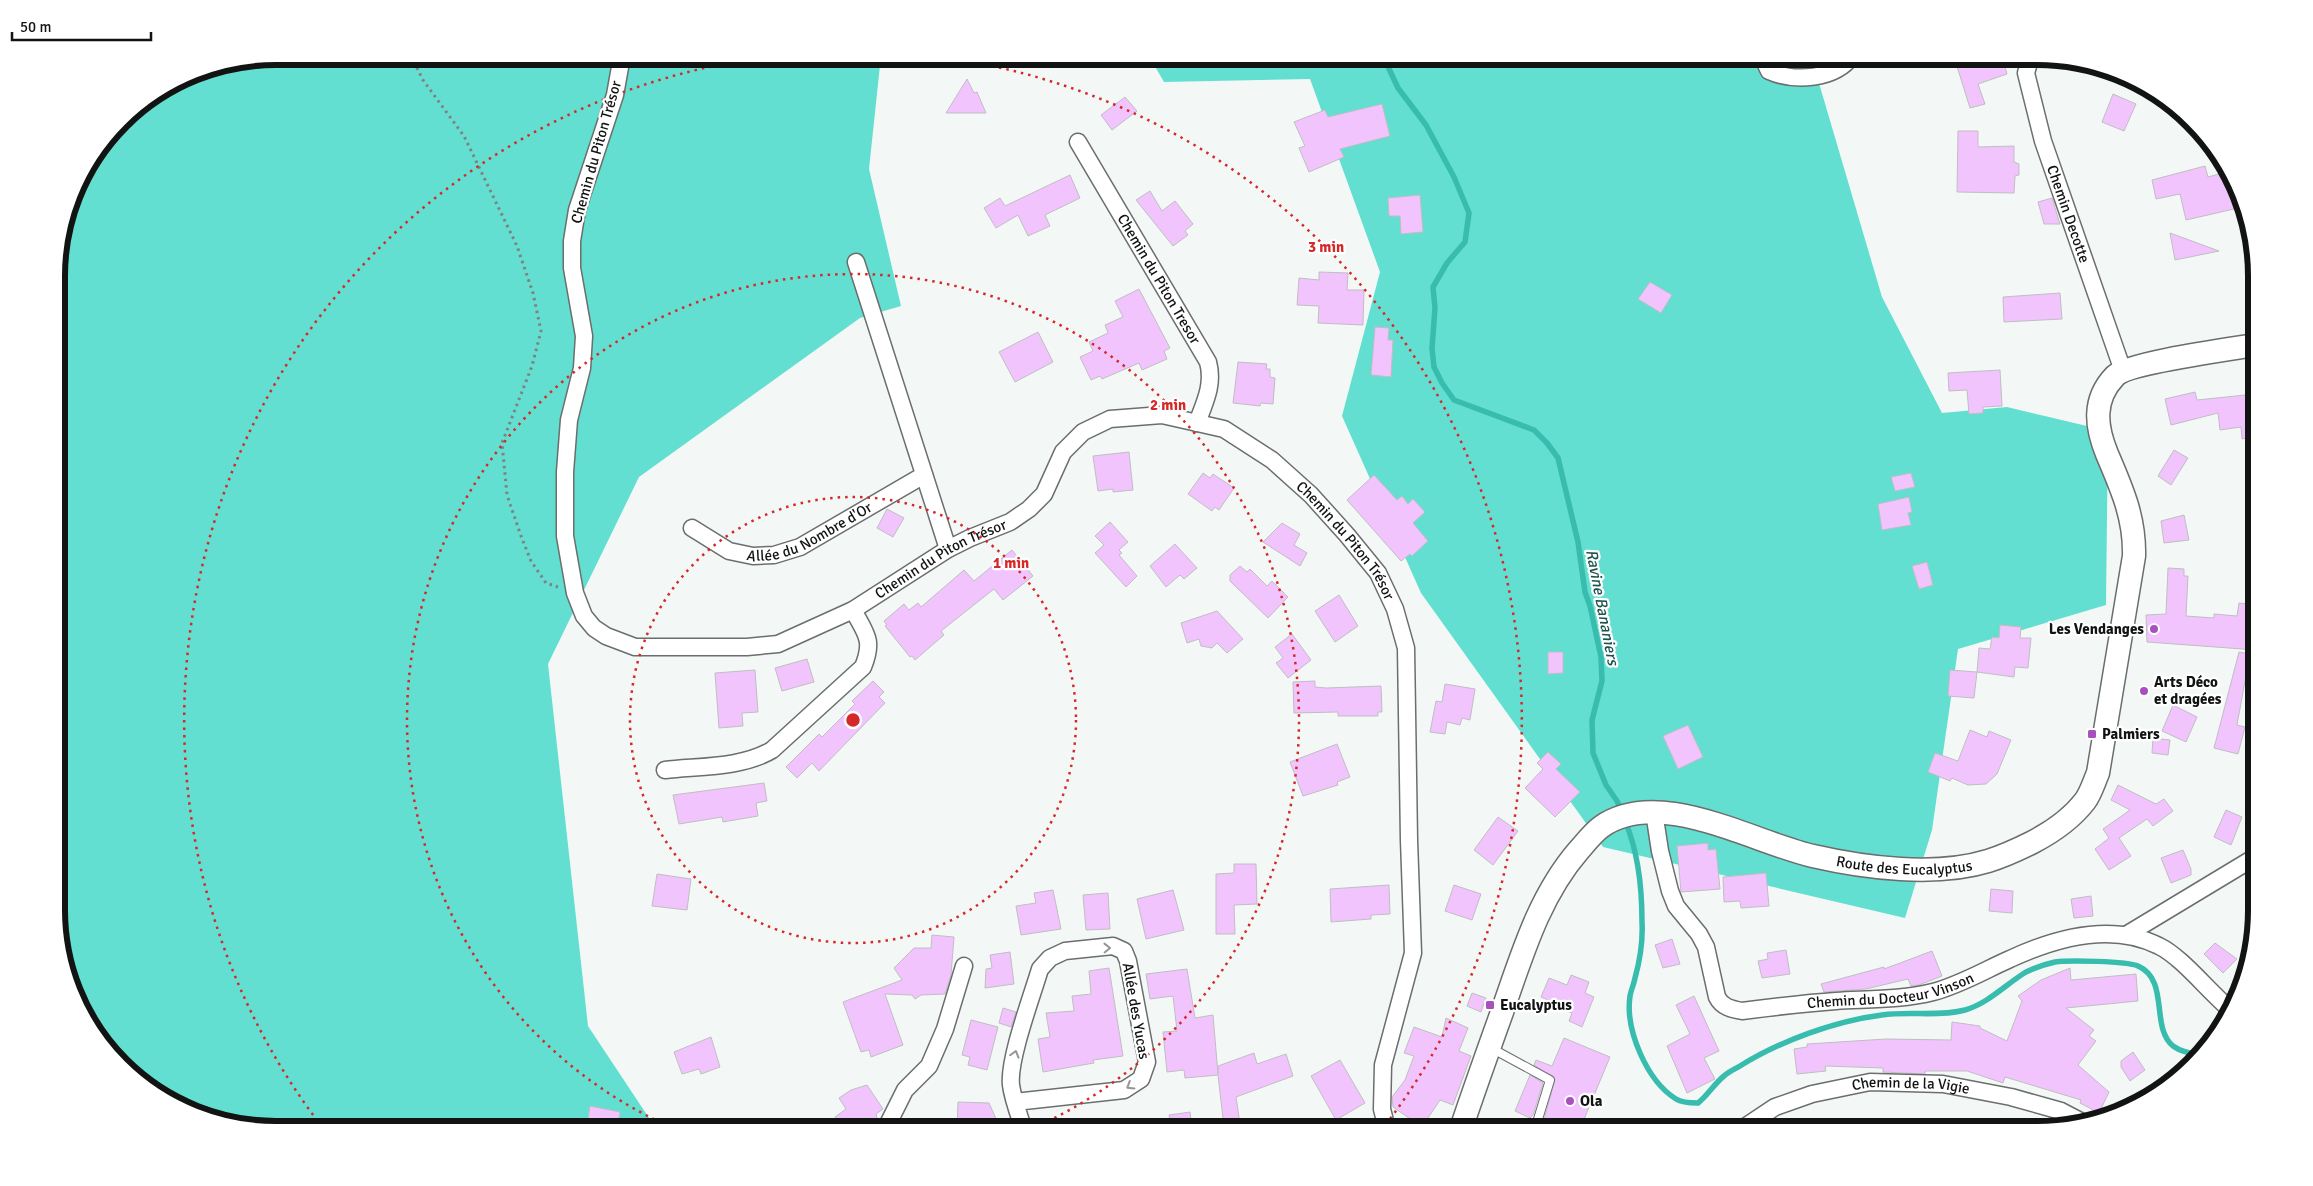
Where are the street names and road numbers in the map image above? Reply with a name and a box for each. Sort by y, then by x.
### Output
street label: Chemin du Piton Trésor [567,78,625,226]
street label: Chemin Decotte [2043,163,2094,265]
street label: Chemin du Piton Tresor [1113,211,1205,348]
street label: Chemin du Piton Trésor [1293,477,1399,603]
street label: Allée du Nombre d'Or [745,498,875,565]
street label: Chemin du Piton Trésor [872,515,1009,603]
street label: Route des Eucalyptus [1835,852,1974,879]
street label: Allée des Yucas [1119,961,1153,1061]
street label: Chemin du Docteur Vinson [1806,969,1977,1012]
street label: Chemin de la Vigie [1850,1073,1971,1098]

